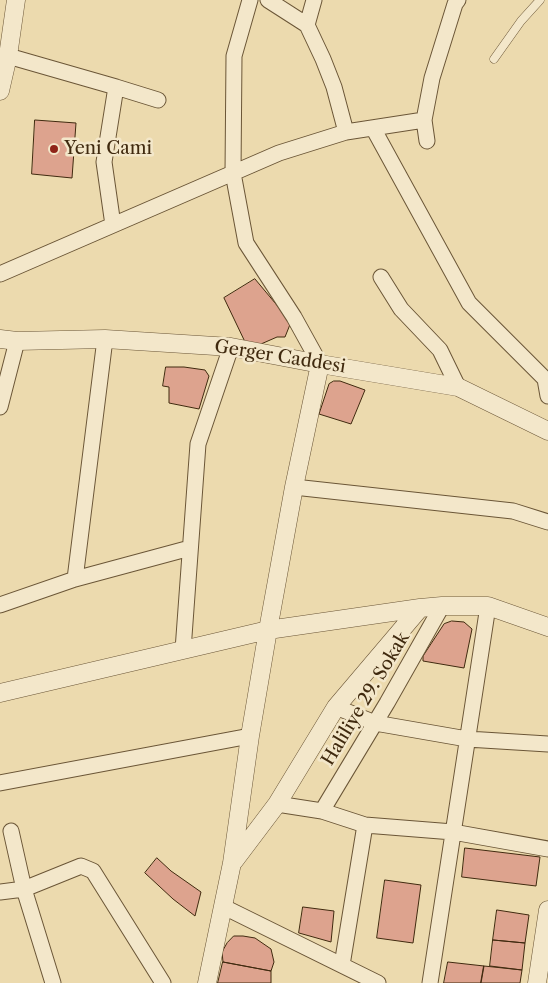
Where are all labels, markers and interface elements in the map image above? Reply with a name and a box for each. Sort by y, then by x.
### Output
place label: Yeni Cami [64,138,152,160]
marker: Yeni Cami [48,143,60,155]
street label: Gerger Caddesi [213,336,347,378]
street label: Haliliye 29. Sokak [318,628,414,770]

